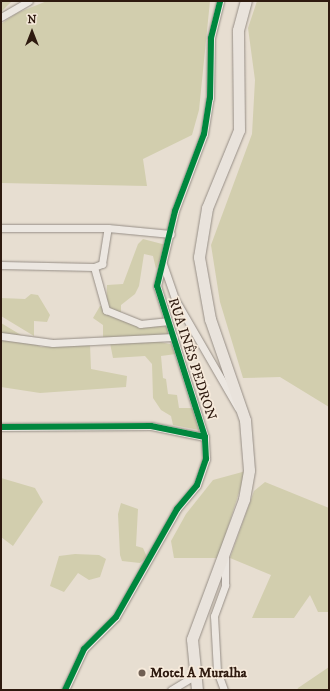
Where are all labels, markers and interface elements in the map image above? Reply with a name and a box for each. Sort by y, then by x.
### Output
north arrow [12,12,52,52]
text: N [27,13,37,27]
street label: RUA INÊS PEDRON [164,296,220,422]
place label: Motel A Muralha [150,665,247,681]
marker: Motel A Muralha [137,668,147,678]

